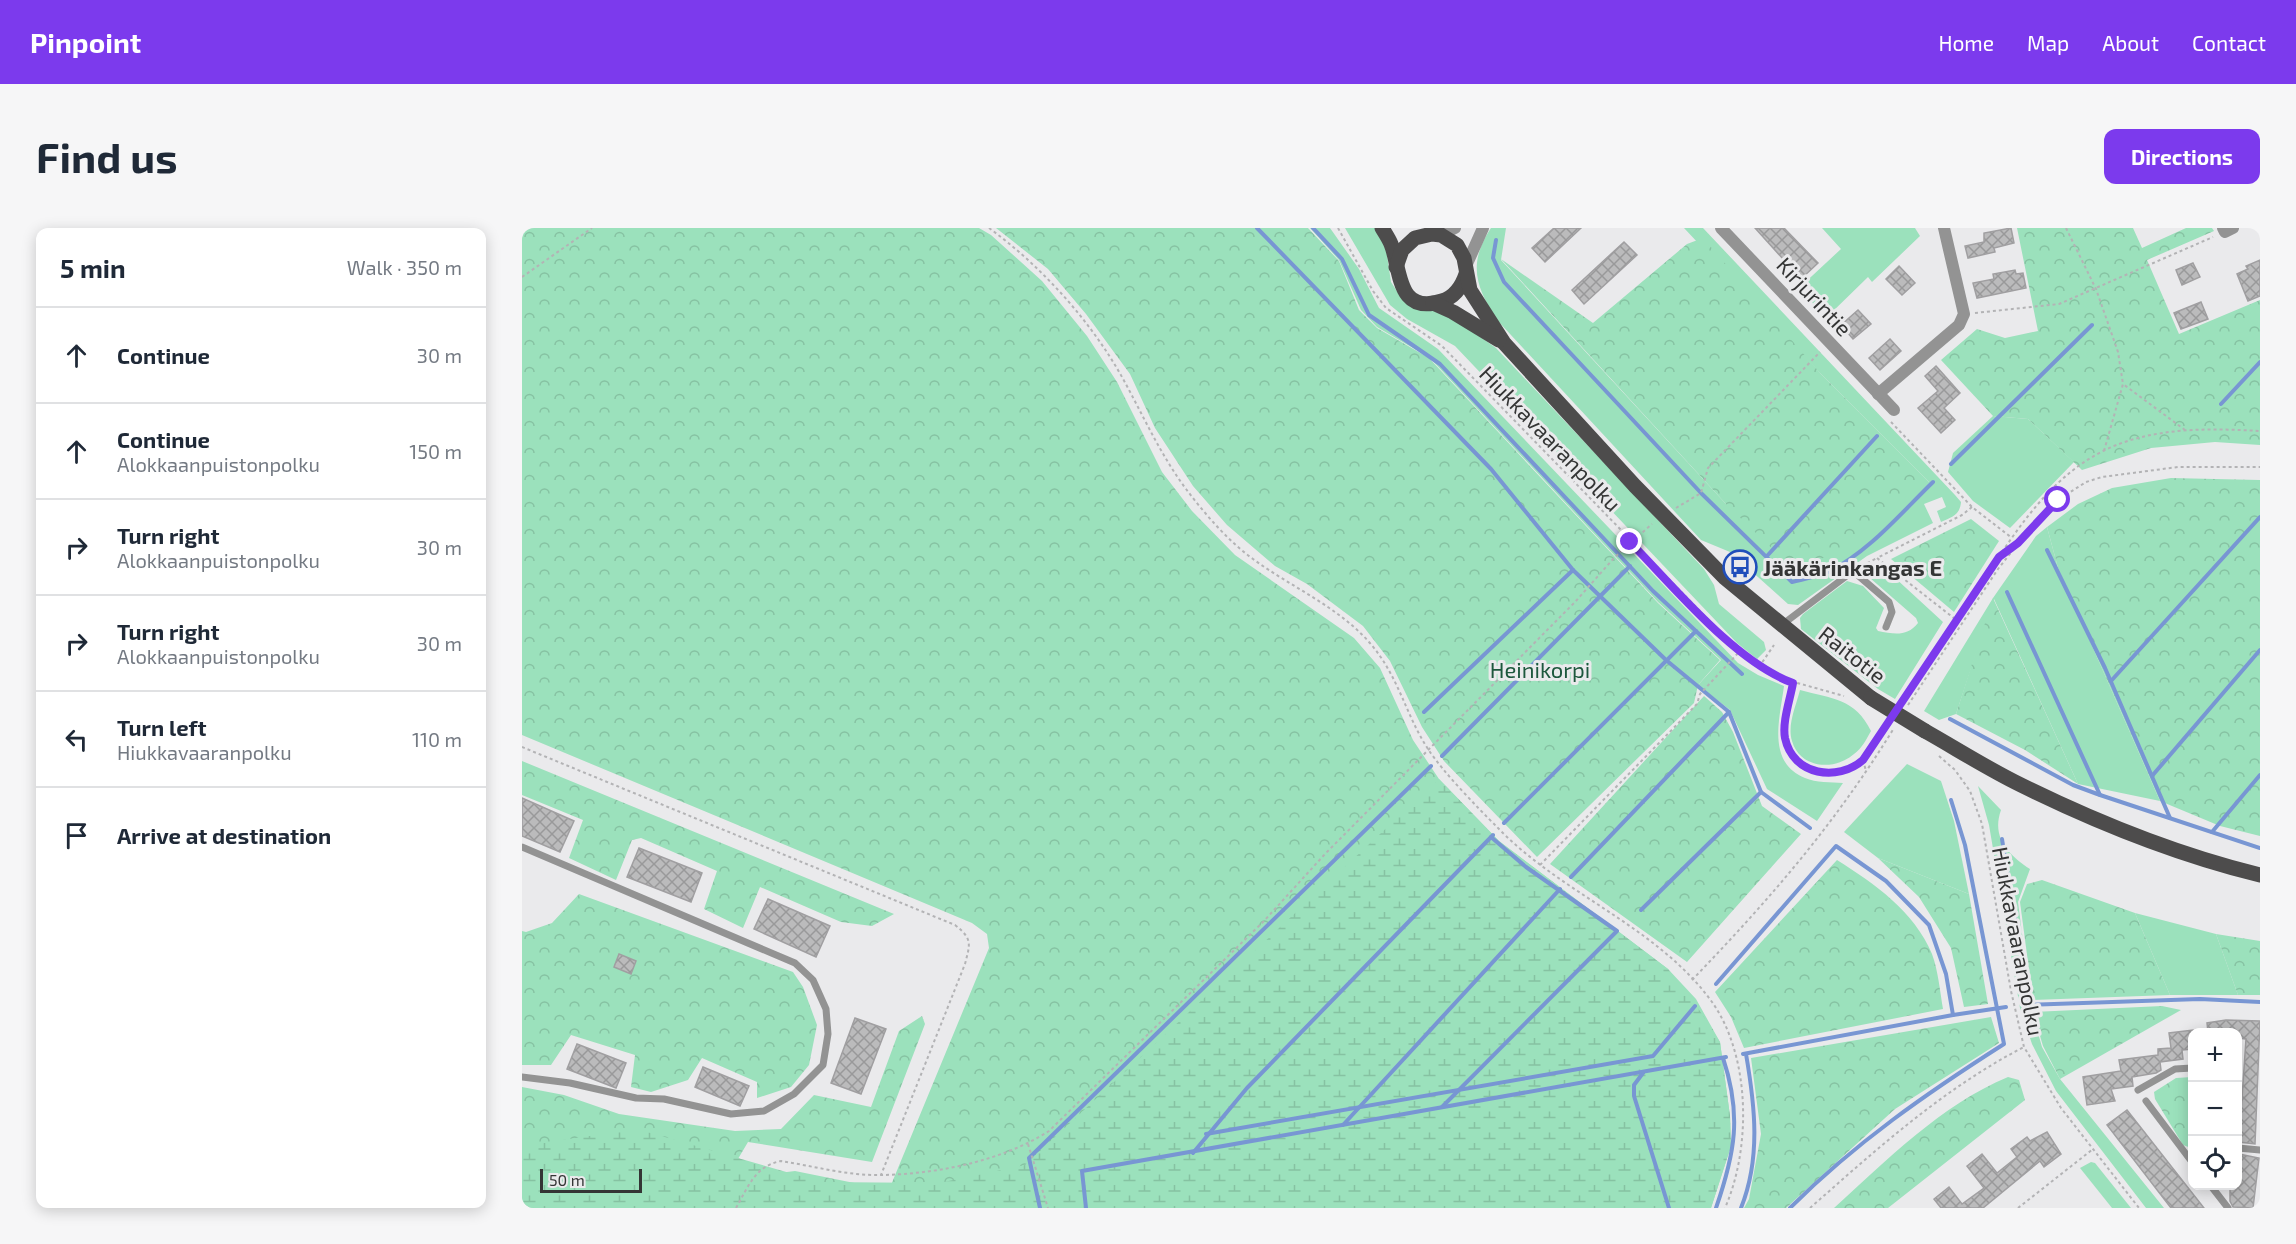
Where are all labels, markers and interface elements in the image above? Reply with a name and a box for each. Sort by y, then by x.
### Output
text: Pinpoint [30,25,141,59]
text: Home [1938,30,1994,55]
text: Map [2027,30,2069,55]
text: About [2102,30,2159,55]
text: Contact [2192,30,2266,55]
button: Directions [2104,129,2260,184]
text: Find us [36,131,178,181]
street label: Kirjurintie [1771,251,1858,341]
text: 5 min [60,252,126,283]
text: Walk · 350 m [347,255,462,279]
icon: ahead [60,339,93,372]
text: Continue [117,342,210,368]
text: 30 m [417,343,462,367]
street label: Hiukkavaaranpolku [1475,360,1627,516]
text: Continue [117,426,210,452]
icon: ahead [60,435,93,468]
text: 150 m [409,439,462,463]
text: Alokkaanpuistonpolku [117,452,320,476]
route start [2044,486,2070,512]
text: Turn right [117,522,219,548]
route end [1616,528,1642,554]
icon: right [60,531,93,564]
text: 30 m [417,535,462,559]
text: Alokkaanpuistonpolku [117,548,320,572]
bus stop icon: Jääkärinkangas E [1722,549,1758,585]
place label: Jääkärinkangas E [1763,554,1942,580]
text: Turn right [117,618,219,644]
street label: Raitotie [1814,620,1892,688]
icon: right [60,627,93,660]
text: 30 m [417,631,462,655]
text: Alokkaanpuistonpolku [117,644,320,668]
park label: Heinikorpi [1490,656,1590,682]
text: Turn left [117,714,206,740]
icon: left [60,723,93,756]
text: 110 m [412,727,462,751]
text: Hiukkavaaranpolku [117,740,292,764]
icon: arrive [60,819,93,852]
text: Arrive at destination [117,822,331,848]
street label: Hiukkavaaranpolku [1988,844,2050,1038]
map controls [2188,1028,2242,1190]
button: + [2188,1028,2242,1082]
button: − [2188,1082,2242,1136]
button: locate [2188,1136,2242,1190]
scale bar [540,1166,642,1194]
text: 50 m [549,1170,585,1189]

